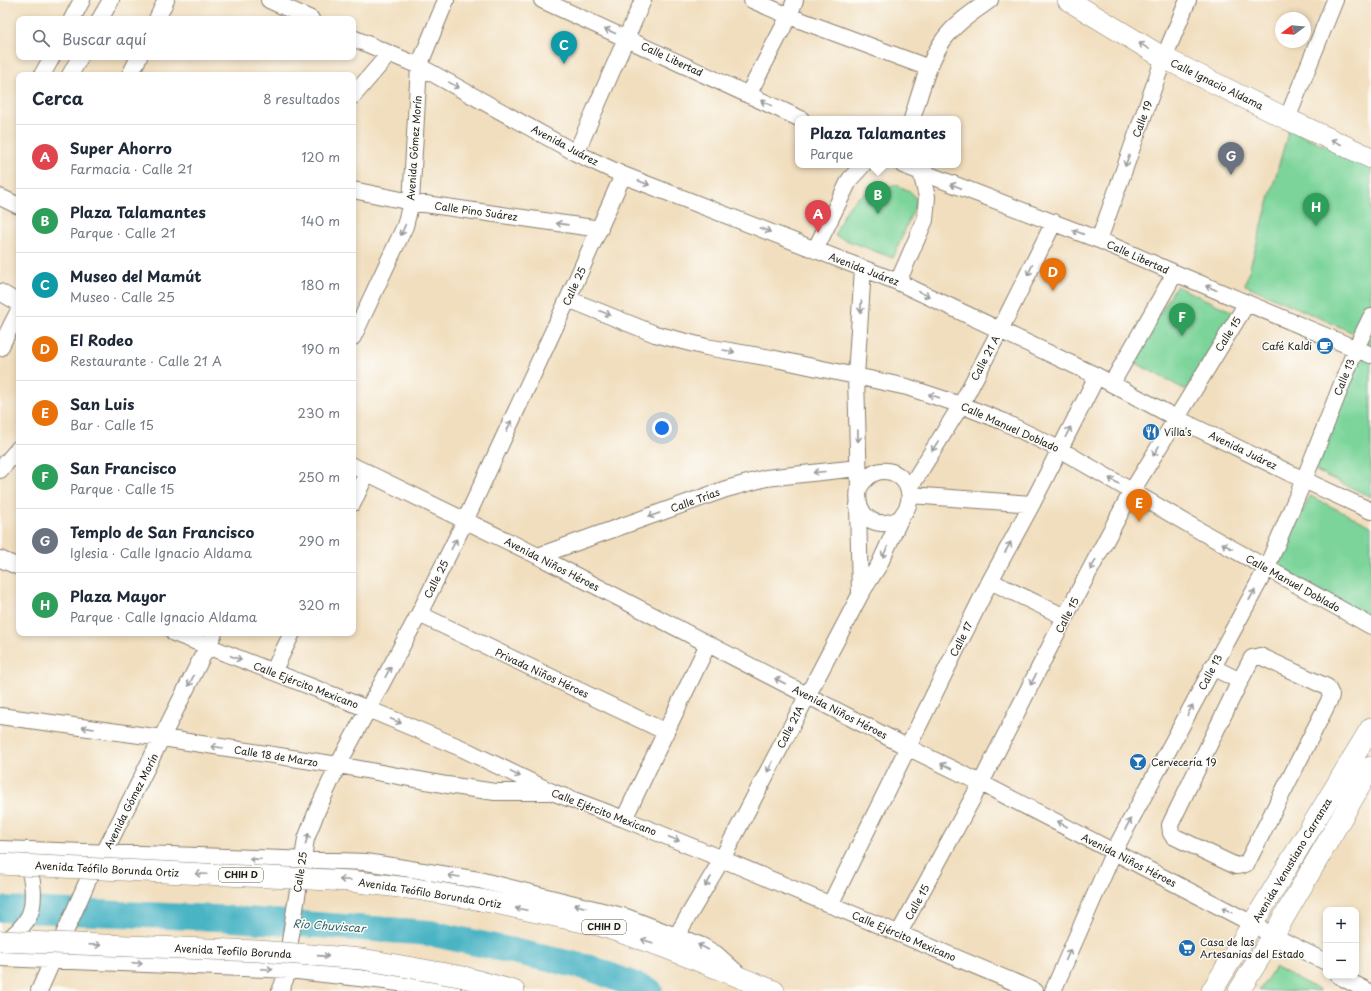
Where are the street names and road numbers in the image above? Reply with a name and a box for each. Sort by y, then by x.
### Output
street label: Calle Libertad [639,38,706,80]
street label: Calle Ignacio Aldama [1168,55,1267,113]
street label: Avenida Gómez Morín [402,95,425,201]
street label: Calle 19 [1128,98,1155,139]
street label: Avenida Juárez [529,121,602,169]
street label: Calle Pino Suárez [434,197,519,224]
street label: Calle Libertad [1105,236,1172,277]
street label: Avenida Juárez [827,248,902,289]
street label: Calle 25 [558,264,589,308]
street label: Calle 15 [1211,313,1244,354]
street label: Calle 21 A [966,332,1003,383]
street label: Calle 13 [1329,356,1358,398]
street label: Calle Manuel Doblado [959,398,1062,455]
street label: Avenida Juárez [1207,427,1280,473]
street label: Calle Trías [668,484,722,515]
street label: Avenida Niños Héroes [502,533,603,594]
street label: Calle Manuel Doblado [1243,550,1344,615]
street label: Calle 25 [419,557,452,601]
street label: Calle 15 [1051,594,1082,635]
street label: Calle 17 [945,618,976,659]
street label: Privada Niños Héroes [493,644,592,701]
street label: Calle 13 [1194,651,1225,692]
street label: Calle Ejército Mexicano [251,658,361,712]
street label: Avenida Niños Héroes [790,681,891,742]
street label: Calle 21A [772,703,807,751]
street label: Calle 18 de Marzo [233,741,320,770]
street label: Avenida Gómez Morín [100,750,161,851]
street label: Calle Ejército Mexicano [549,785,659,839]
street label: Avenida Venustiano Carranza [1248,794,1335,925]
street label: Avenida Niños Héroes [1079,829,1180,890]
street label: Calle 25 [289,850,310,894]
street label: Avenida Teófilo Borunda Ortiz [35,857,180,880]
road number: CHIH D [219,868,263,882]
street label: Avenida Teófilo Borunda Ortiz [358,874,503,911]
street label: Calle 15 [901,881,933,922]
street label: Calle Ejército Mexicano [850,907,959,964]
road number: CHIH D [582,920,626,934]
street label: Avenida Teofilo Borunda [174,940,293,961]

